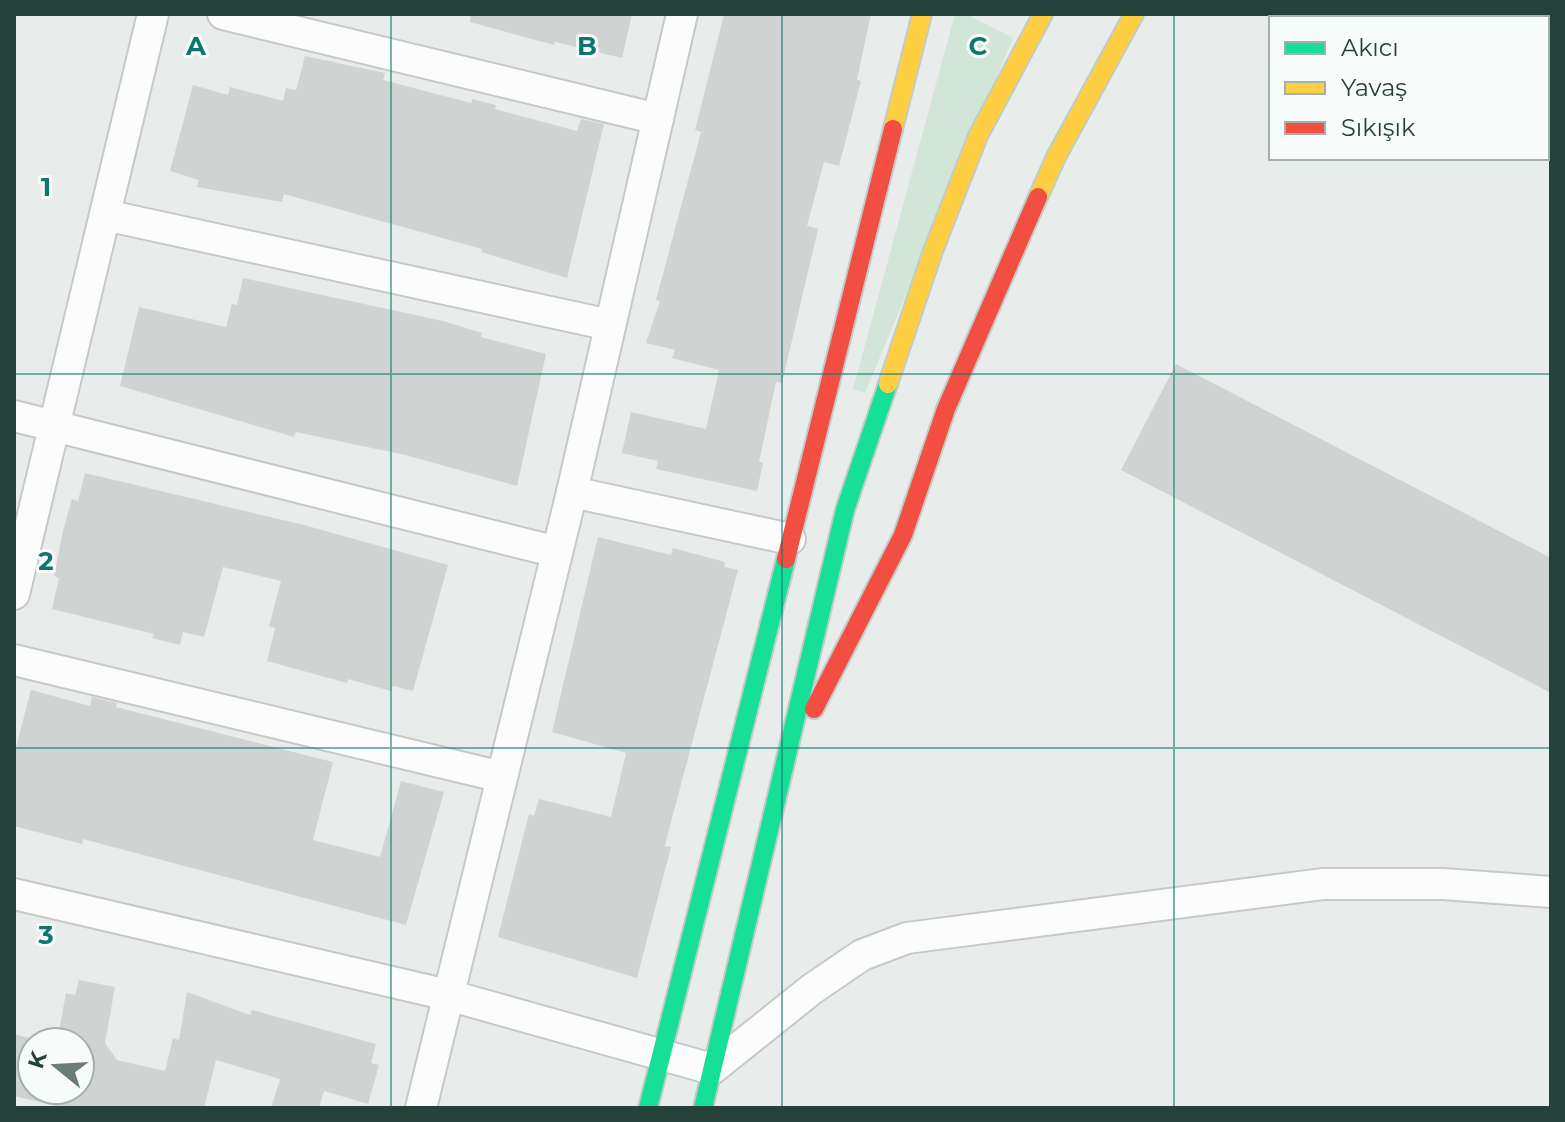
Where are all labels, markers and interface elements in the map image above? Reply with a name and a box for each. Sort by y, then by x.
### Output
legend [1269,16,1549,160]
text: A [185,30,207,62]
text: B [577,30,597,62]
text: C [969,30,988,62]
text: Akıcı [1341,33,1399,62]
text: Yavaş [1341,73,1407,102]
text: Sıkışık [1341,113,1416,142]
text: 1 [41,171,51,203]
text: 2 [38,545,54,577]
text: 3 [37,919,54,951]
north arrow [16,1026,96,1106]
text: K [22,1047,53,1072]

